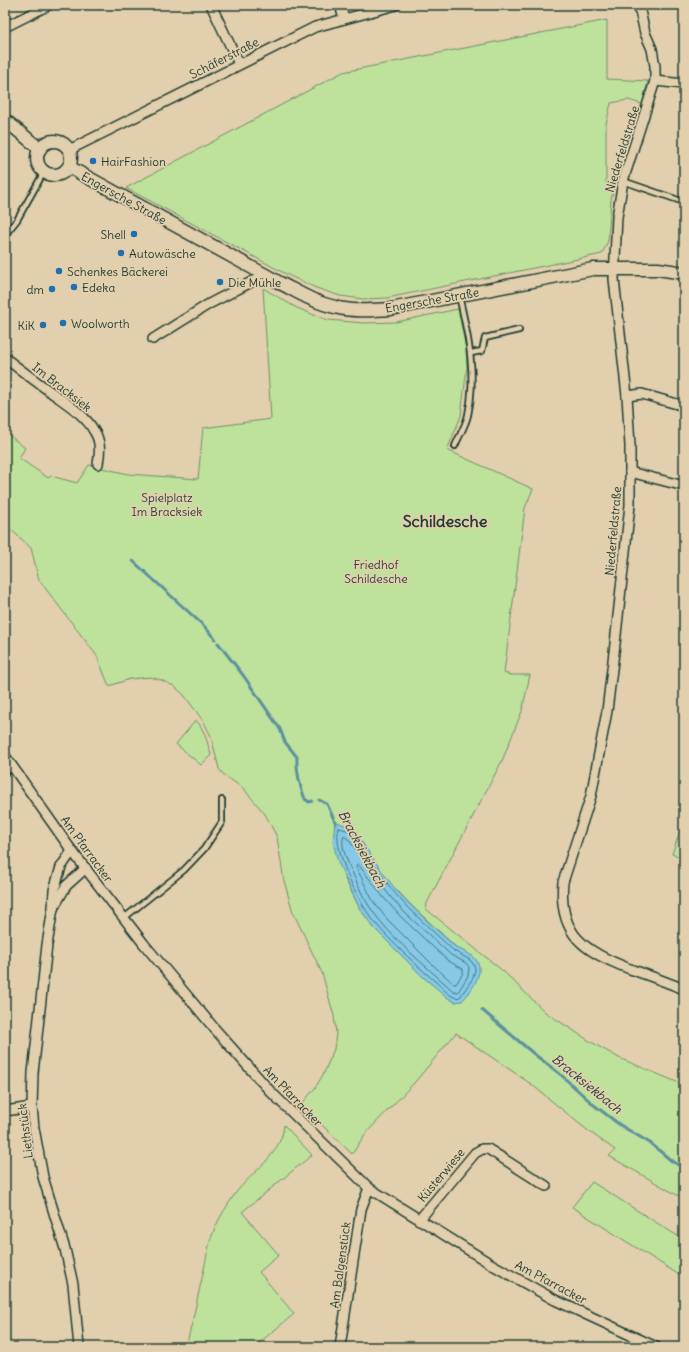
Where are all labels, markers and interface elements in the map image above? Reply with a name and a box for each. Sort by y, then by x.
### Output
street label: Schäferstraße [187,34,261,82]
street label: Niederfeldstraße [602,104,642,194]
place label: HairFashion [101,154,166,169]
marker: HairFashion [88,156,98,166]
street label: Engersche Straße [79,168,169,228]
place label: Shell [101,227,126,242]
marker: Shell [129,229,139,239]
place label: Autowäsche [129,246,196,261]
marker: Autowäsche [116,248,126,258]
place label: Schenkes Bäckerei [67,264,168,279]
marker: Schenkes Bäckerei [54,266,64,276]
place label: Die Mühle [228,275,281,290]
marker: Die Mühle [215,277,225,287]
place label: Edeka [82,280,115,295]
place label: dm [26,282,44,297]
marker: Edeka [69,282,79,292]
marker: dm [47,284,57,294]
street label: Engersche Straße [384,284,480,316]
place label: Woolworth [71,316,130,331]
place label: KiK [18,318,36,333]
marker: Woolworth [58,318,68,328]
marker: KiK [38,320,48,330]
street label: Im Bracksiek [29,359,95,415]
street label: Niederfeldstraße [602,486,624,576]
park label: Spielplatz Im Bracksiek [132,490,202,519]
district label: Schildesche [403,511,488,531]
park label: Friedhof Schildesche [344,557,408,586]
water label: Bracksiekbach [334,807,390,891]
street label: Am Pfarracker [58,813,116,885]
water label: Bracksiekbach [548,1051,626,1118]
street label: Am Pfarracker [260,1062,326,1130]
street label: Liethstück [14,1103,36,1159]
street label: Küsterwiese [414,1145,468,1205]
street label: Am Balgenstück [326,1221,354,1309]
street label: Am Pfarracker [513,1257,589,1307]

